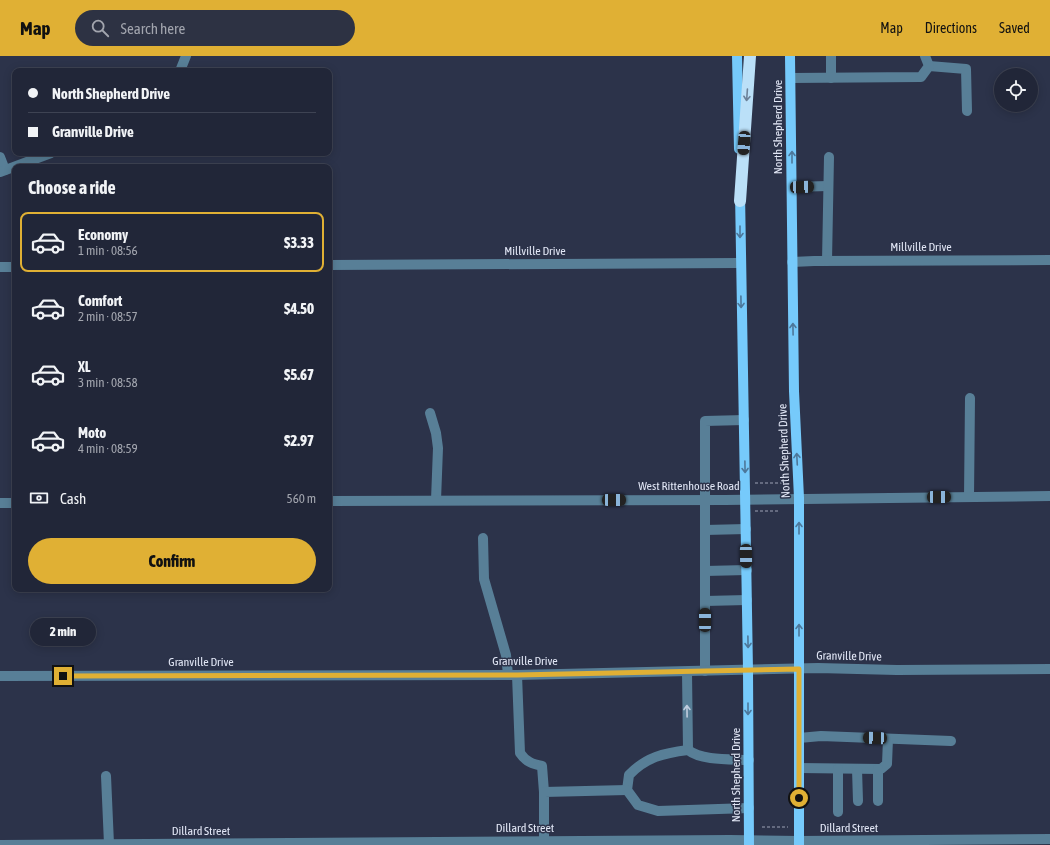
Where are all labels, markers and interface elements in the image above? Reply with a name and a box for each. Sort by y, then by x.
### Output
search box [75,10,355,46]
text: Map [20,17,51,39]
icon: search [89,17,111,39]
text: Search here [121,20,185,37]
text: Map [880,20,903,36]
text: Directions [925,20,977,36]
text: Saved [999,20,1030,36]
map controls [994,68,1038,112]
button: locate [994,68,1038,112]
street label: North Shepherd Drive [771,80,785,174]
text: North Shepherd Drive [52,85,170,102]
one-way arrow [744,88,751,101]
text: Granville Drive [52,123,134,140]
car [737,131,751,155]
one-way arrow [788,151,796,164]
text: Choose a ride [28,177,116,198]
car [790,181,814,193]
icon: car [30,224,66,260]
one-way arrow [736,225,744,238]
text: Economy [78,226,128,243]
text: $3.33 [284,234,314,251]
street label: Millville Drive [890,240,952,254]
text: 1 min · 08:56 [78,243,138,258]
street label: Millville Drive [504,244,566,258]
icon: car [30,290,66,326]
text: Comfort [78,292,122,309]
one-way arrow [737,295,745,308]
text: $4.50 [284,300,314,317]
text: 2 min · 08:57 [78,309,138,324]
one-way arrow [789,323,797,336]
icon: car [30,356,66,392]
text: XL [78,358,91,375]
text: $5.67 [284,366,314,383]
text: 3 min · 08:58 [78,375,138,390]
street label: North Shepherd Drive [775,404,793,498]
icon: car [30,422,66,458]
text: Moto [78,424,106,441]
text: $2.97 [284,432,314,449]
text: 4 min · 08:59 [78,441,138,456]
one-way arrow [794,453,801,466]
one-way arrow [741,460,749,473]
street label: West Rittenhouse Road [638,479,740,493]
icon: cash [28,487,50,509]
text: Cash [60,490,86,507]
text: 560 m [287,491,316,506]
car [927,491,951,503]
car [602,494,626,506]
one-way arrow [795,522,803,535]
button: Confirm [28,538,316,584]
car [740,544,752,568]
car [699,608,711,632]
callout: 2 min [30,618,96,646]
text: 2 min [50,624,76,639]
one-way arrow [795,624,803,637]
one-way arrow [744,635,751,648]
street label: Granville Drive [816,648,882,664]
street label: Granville Drive [492,654,558,668]
street label: Granville Drive [168,655,234,669]
route end [54,667,72,685]
one-way arrow [744,702,752,715]
one-way arrow [683,705,691,718]
street label: North Shepherd Drive [729,728,743,822]
car [863,732,887,744]
route start [790,789,808,807]
street label: Dillard Street [496,821,555,835]
street label: Dillard Street [820,821,879,835]
street label: Dillard Street [172,824,231,838]

